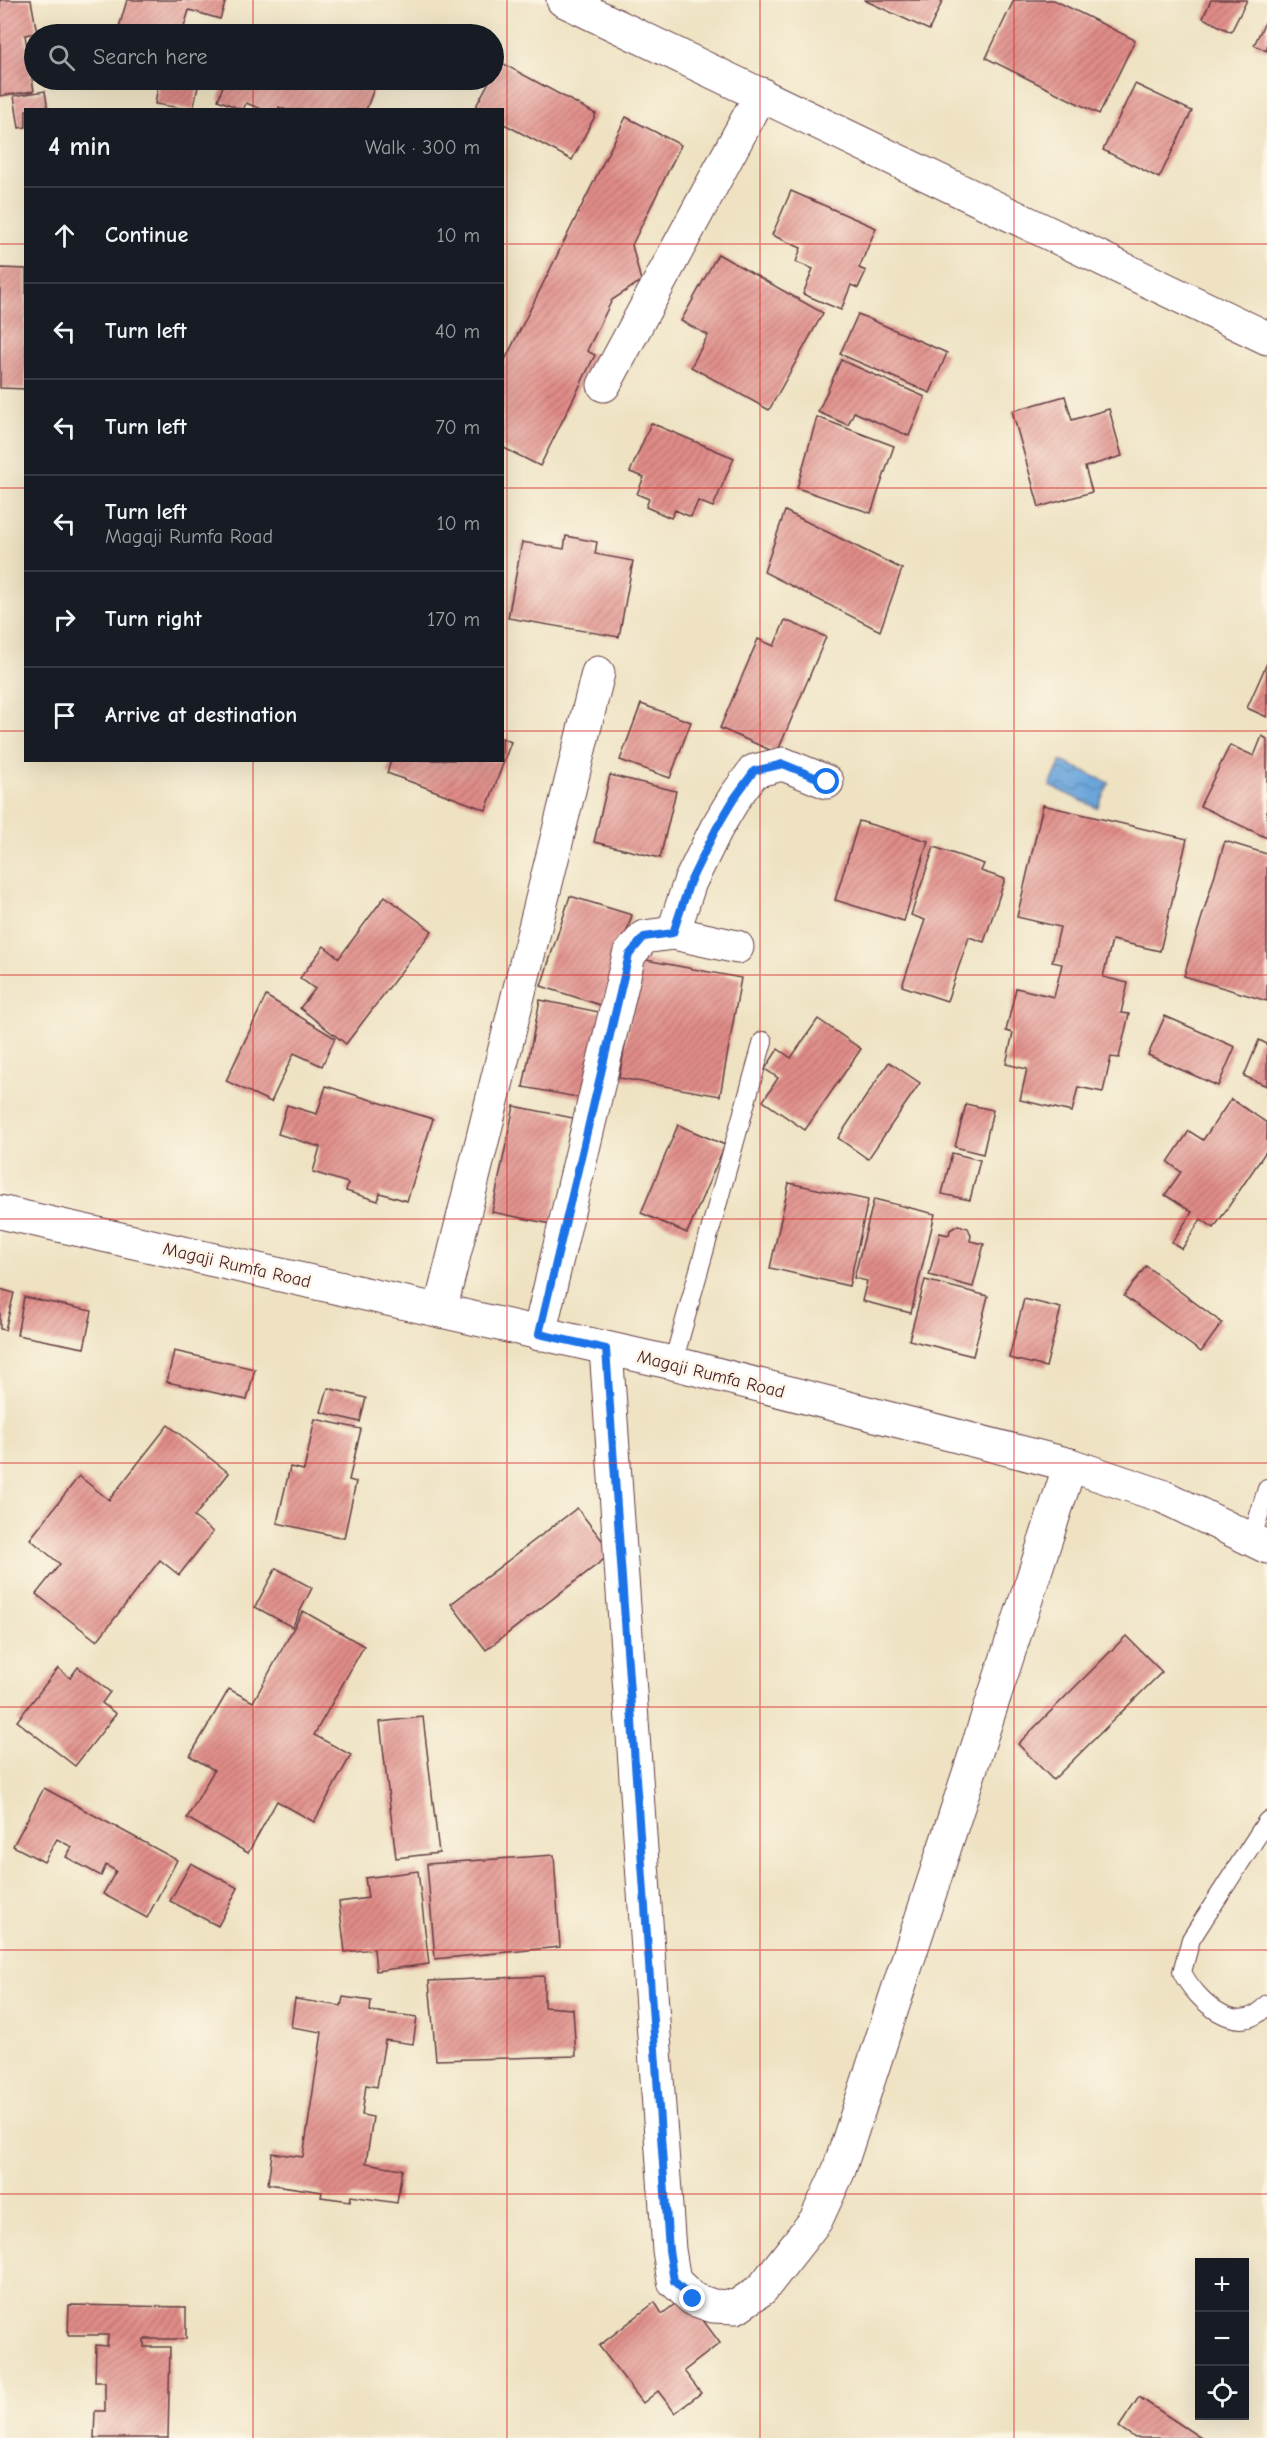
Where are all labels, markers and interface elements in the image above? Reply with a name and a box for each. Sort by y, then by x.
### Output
search box [24,24,504,90]
icon: search [45,41,78,74]
text: Search here [93,44,208,70]
text: 4 min [48,132,111,162]
text: Walk · 300 m [365,136,480,159]
icon: ahead [48,219,81,252]
text: Continue [105,222,188,248]
text: 10 m [437,224,480,247]
icon: left [48,315,81,348]
text: Turn left [105,318,187,344]
text: 40 m [435,320,480,343]
icon: left [48,411,81,444]
text: Turn left [105,414,187,440]
text: 70 m [435,416,480,439]
text: Turn left [105,499,187,525]
icon: left [48,507,81,540]
text: 10 m [437,512,480,535]
text: Magaji Rumfa Road [105,525,273,548]
icon: right [48,603,81,636]
text: Turn right [105,606,202,632]
text: 170 m [427,608,480,631]
icon: arrive [48,699,81,732]
text: Arrive at destination [105,702,297,728]
route start [813,768,839,794]
street label: Magaji Rumfa Road [161,1238,313,1293]
street label: Magaji Rumfa Road [635,1346,787,1403]
map controls [1195,2258,1249,2420]
button: + [1195,2258,1249,2312]
route end [679,2285,705,2311]
button: − [1195,2312,1249,2366]
button: locate [1195,2366,1249,2420]

